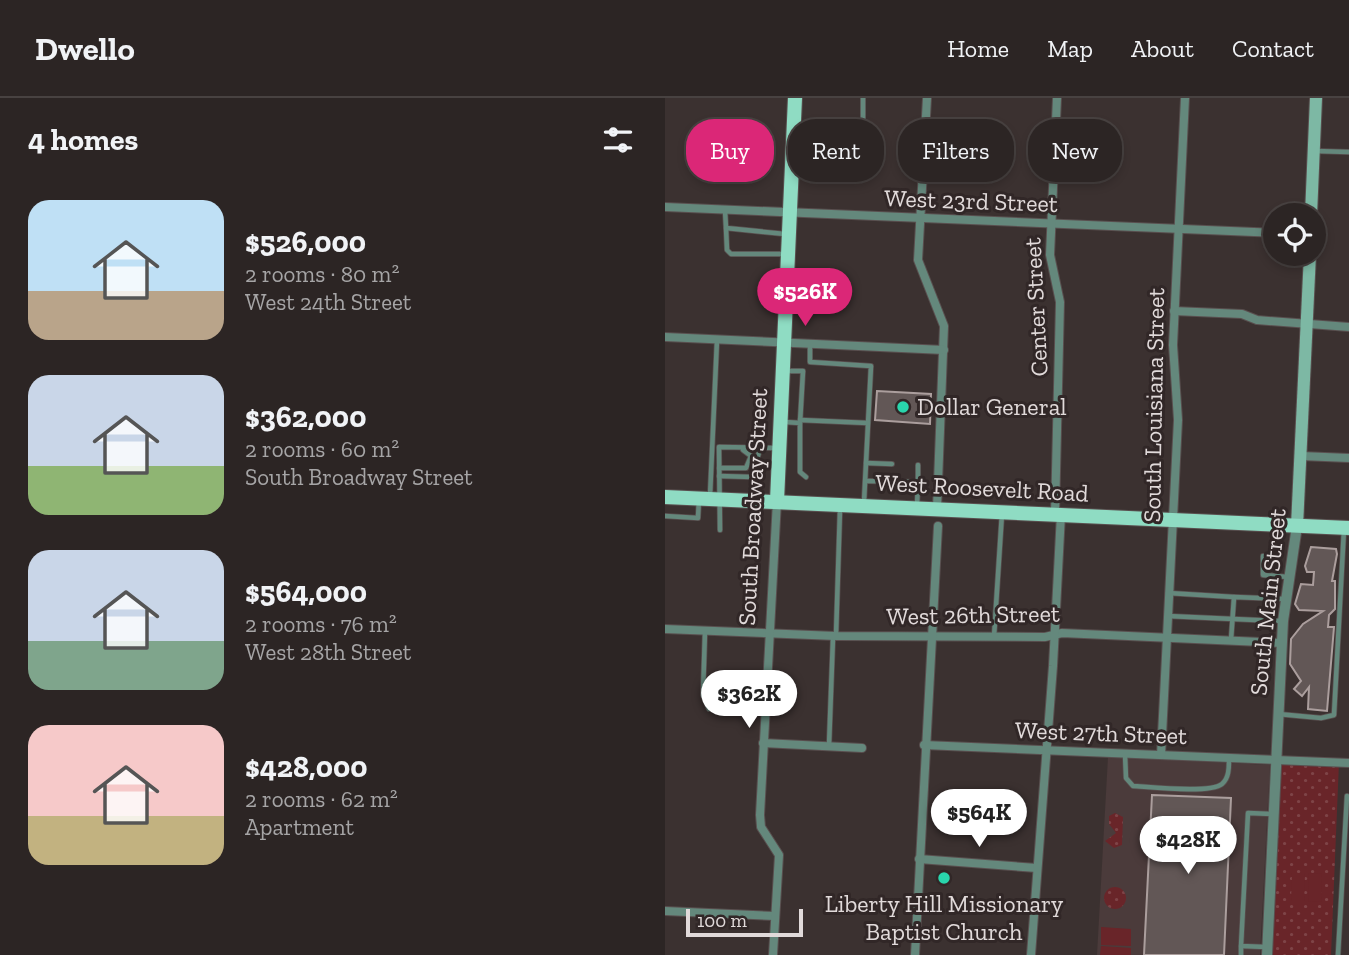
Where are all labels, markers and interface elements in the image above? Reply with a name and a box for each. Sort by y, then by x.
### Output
text: Dwello [35,29,135,68]
text: Home [947,34,1009,63]
text: Map [1047,34,1093,63]
text: About [1131,34,1194,63]
text: Contact [1232,34,1314,63]
chip: Buy [686,119,774,182]
chip: Rent [788,119,884,182]
chip: Filters [898,119,1014,182]
chip: New [1028,119,1122,182]
icon: filters [599,121,637,159]
text: 4 homes [28,122,138,158]
street label: West 23rd Street [884,183,1058,218]
map controls [1263,203,1326,266]
button: locate [1263,203,1326,266]
text: $526,000 [245,224,366,260]
icon: home [84,228,168,312]
street label: Center Street [1017,237,1054,377]
text: 2 rooms · 80 m² [245,260,399,288]
pin: $526K [756,268,854,328]
text: $526K [773,277,837,305]
street label: South Louisiana Street [1137,287,1170,523]
text: West 24th Street [245,288,411,316]
street label: South Broadway Street [732,388,773,626]
place label: Dollar General [917,392,1067,421]
text: $362,000 [245,399,366,435]
marker: Dollar General [895,399,911,415]
icon: home [84,403,168,487]
text: 2 rooms · 60 m² [245,435,399,463]
text: South Broadway Street [245,463,473,491]
street label: West Roosevelt Road [875,467,1089,508]
street label: South Main Street [1243,507,1292,697]
text: $564,000 [245,574,367,610]
icon: home [84,578,168,662]
street label: West 26th Street [886,598,1060,631]
text: 2 rooms · 76 m² [245,610,397,638]
text: West 28th Street [245,638,411,666]
pin: $362K [700,670,798,730]
text: $362K [717,679,781,707]
street label: West 27th Street [1015,715,1188,750]
text: $428,000 [245,749,368,785]
icon: home [84,753,168,837]
text: 2 rooms · 62 m² [245,785,398,813]
pin: $564K [930,790,1028,849]
text: $564K [947,798,1011,826]
text: Apartment [245,813,354,841]
pin: $428K [1139,816,1237,876]
text: $428K [1156,825,1220,853]
marker: Liberty Hill Missionary Baptist Church [936,870,952,886]
place label: Liberty Hill Missionary Baptist Church [825,889,1064,946]
scale bar [686,906,803,938]
text: 100 m [697,909,747,932]

